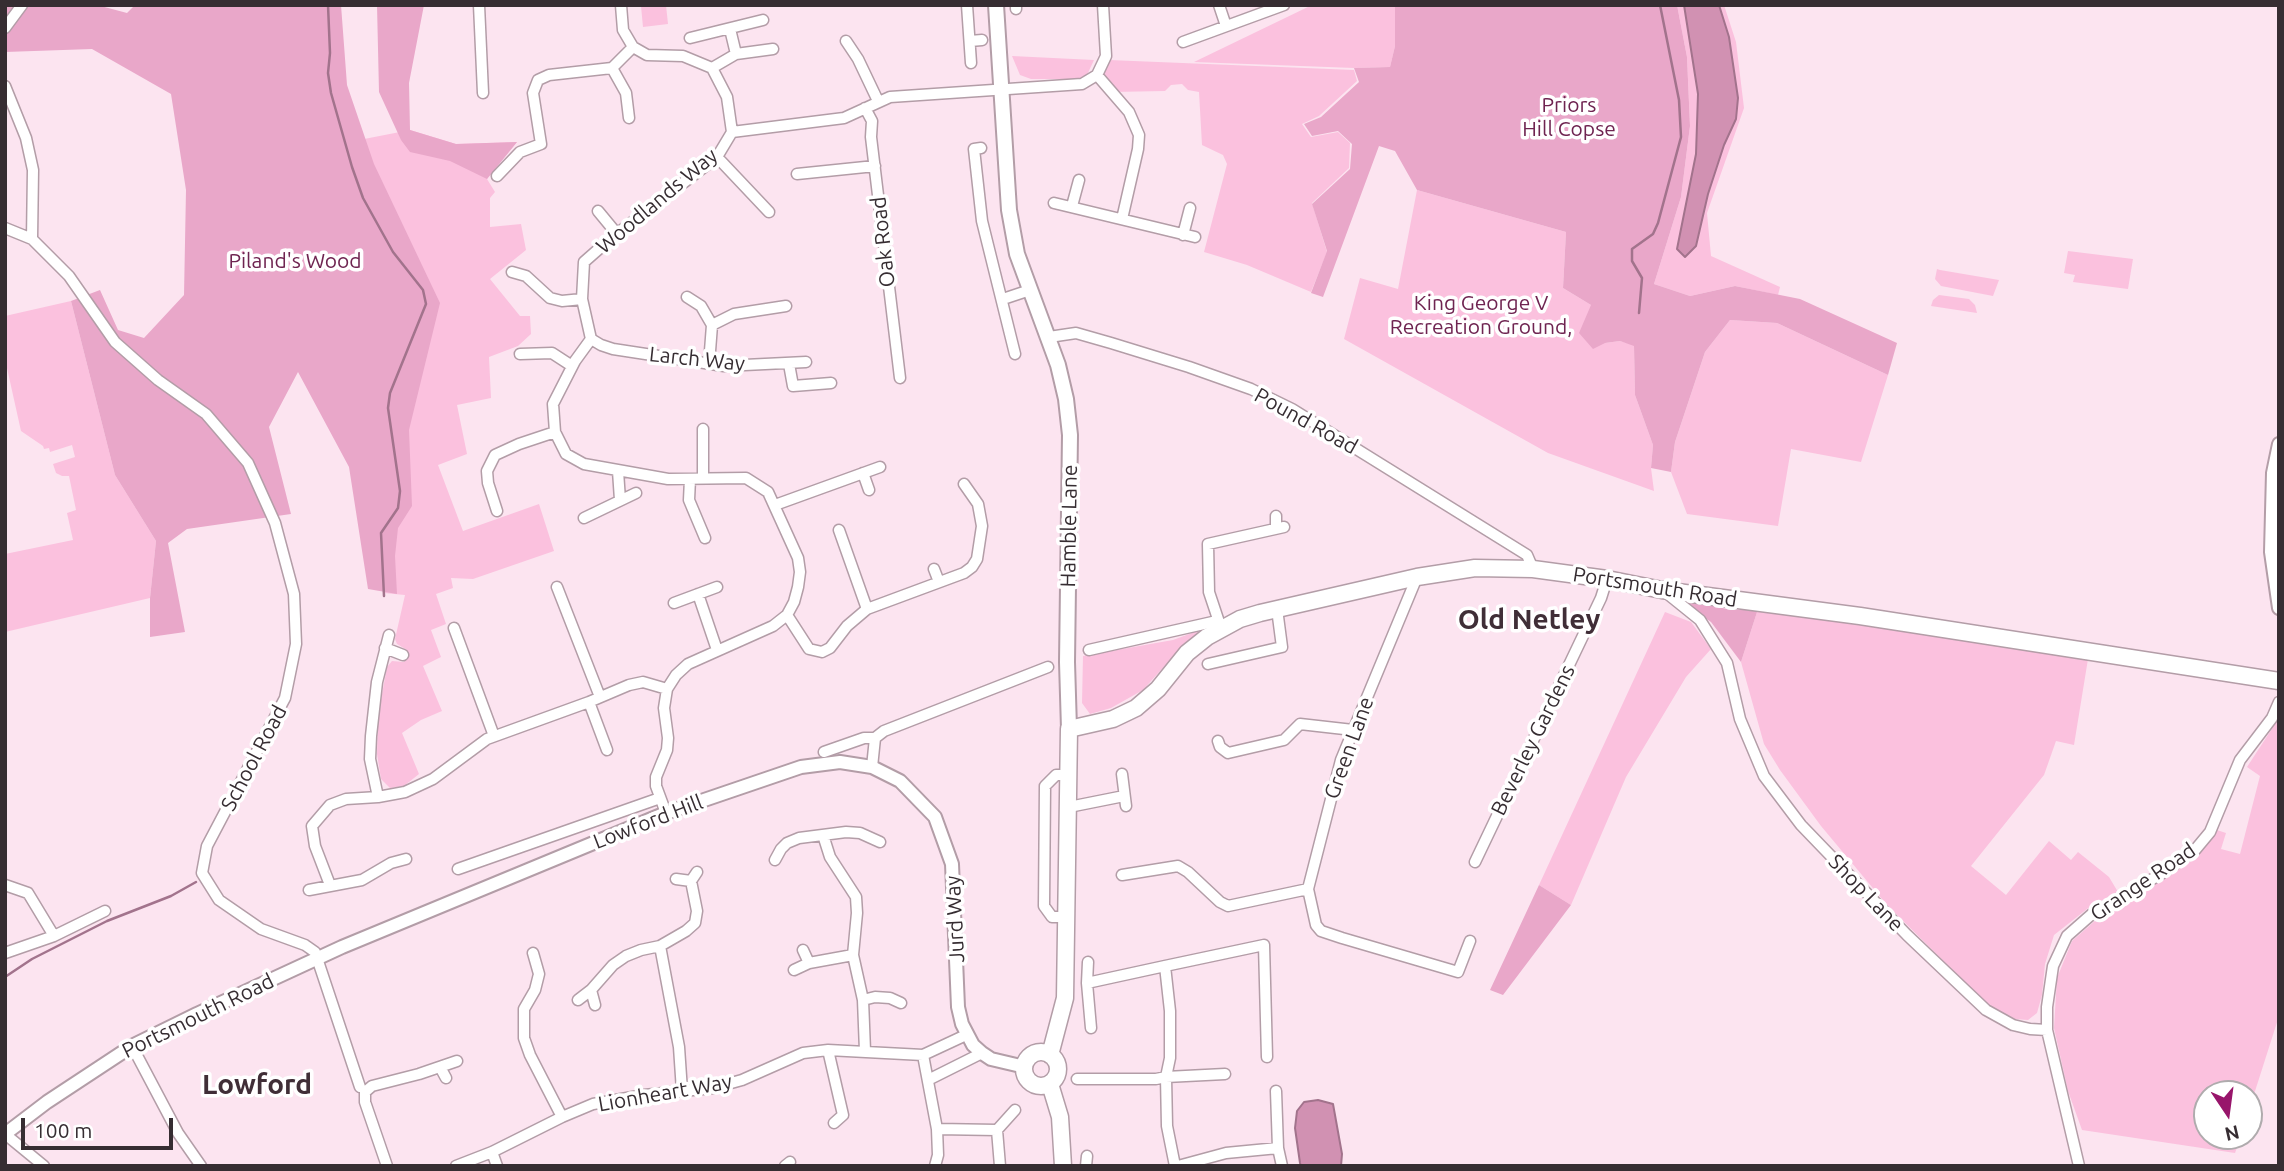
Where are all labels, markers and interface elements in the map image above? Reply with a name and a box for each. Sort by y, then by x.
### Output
park label: Priors Hill Copse [1522,92,1616,142]
street label: Woodlands Way [591,143,723,259]
street label: Oak Road [866,195,900,289]
park label: Piland's Wood [228,248,362,274]
park label: King George V Recreation Ground, [1390,290,1572,340]
street label: Larch Way [648,341,746,377]
street label: Pound Road [1250,382,1362,460]
street label: Hamble Lane [1055,464,1083,588]
street label: Portsmouth Road [1571,562,1739,612]
district label: Old Netley [1458,603,1600,637]
street label: Beverley Gardens [1486,661,1580,819]
street label: Green Lane [1319,693,1379,803]
street label: School Road [216,701,292,815]
street label: Lowford Hill [590,790,706,854]
street label: Grange Road [2086,838,2200,926]
street label: Shop Lane [1823,849,1909,937]
street label: Jurd Way [940,875,970,963]
street label: Portsmouth Road [118,968,278,1064]
district label: Lowford [202,1068,312,1102]
street label: Lionheart Way [596,1069,734,1117]
north arrow [2193,1080,2263,1150]
scale bar [24,1104,177,1148]
text: 100 m [34,1118,92,1142]
text: N [2223,1121,2242,1146]

